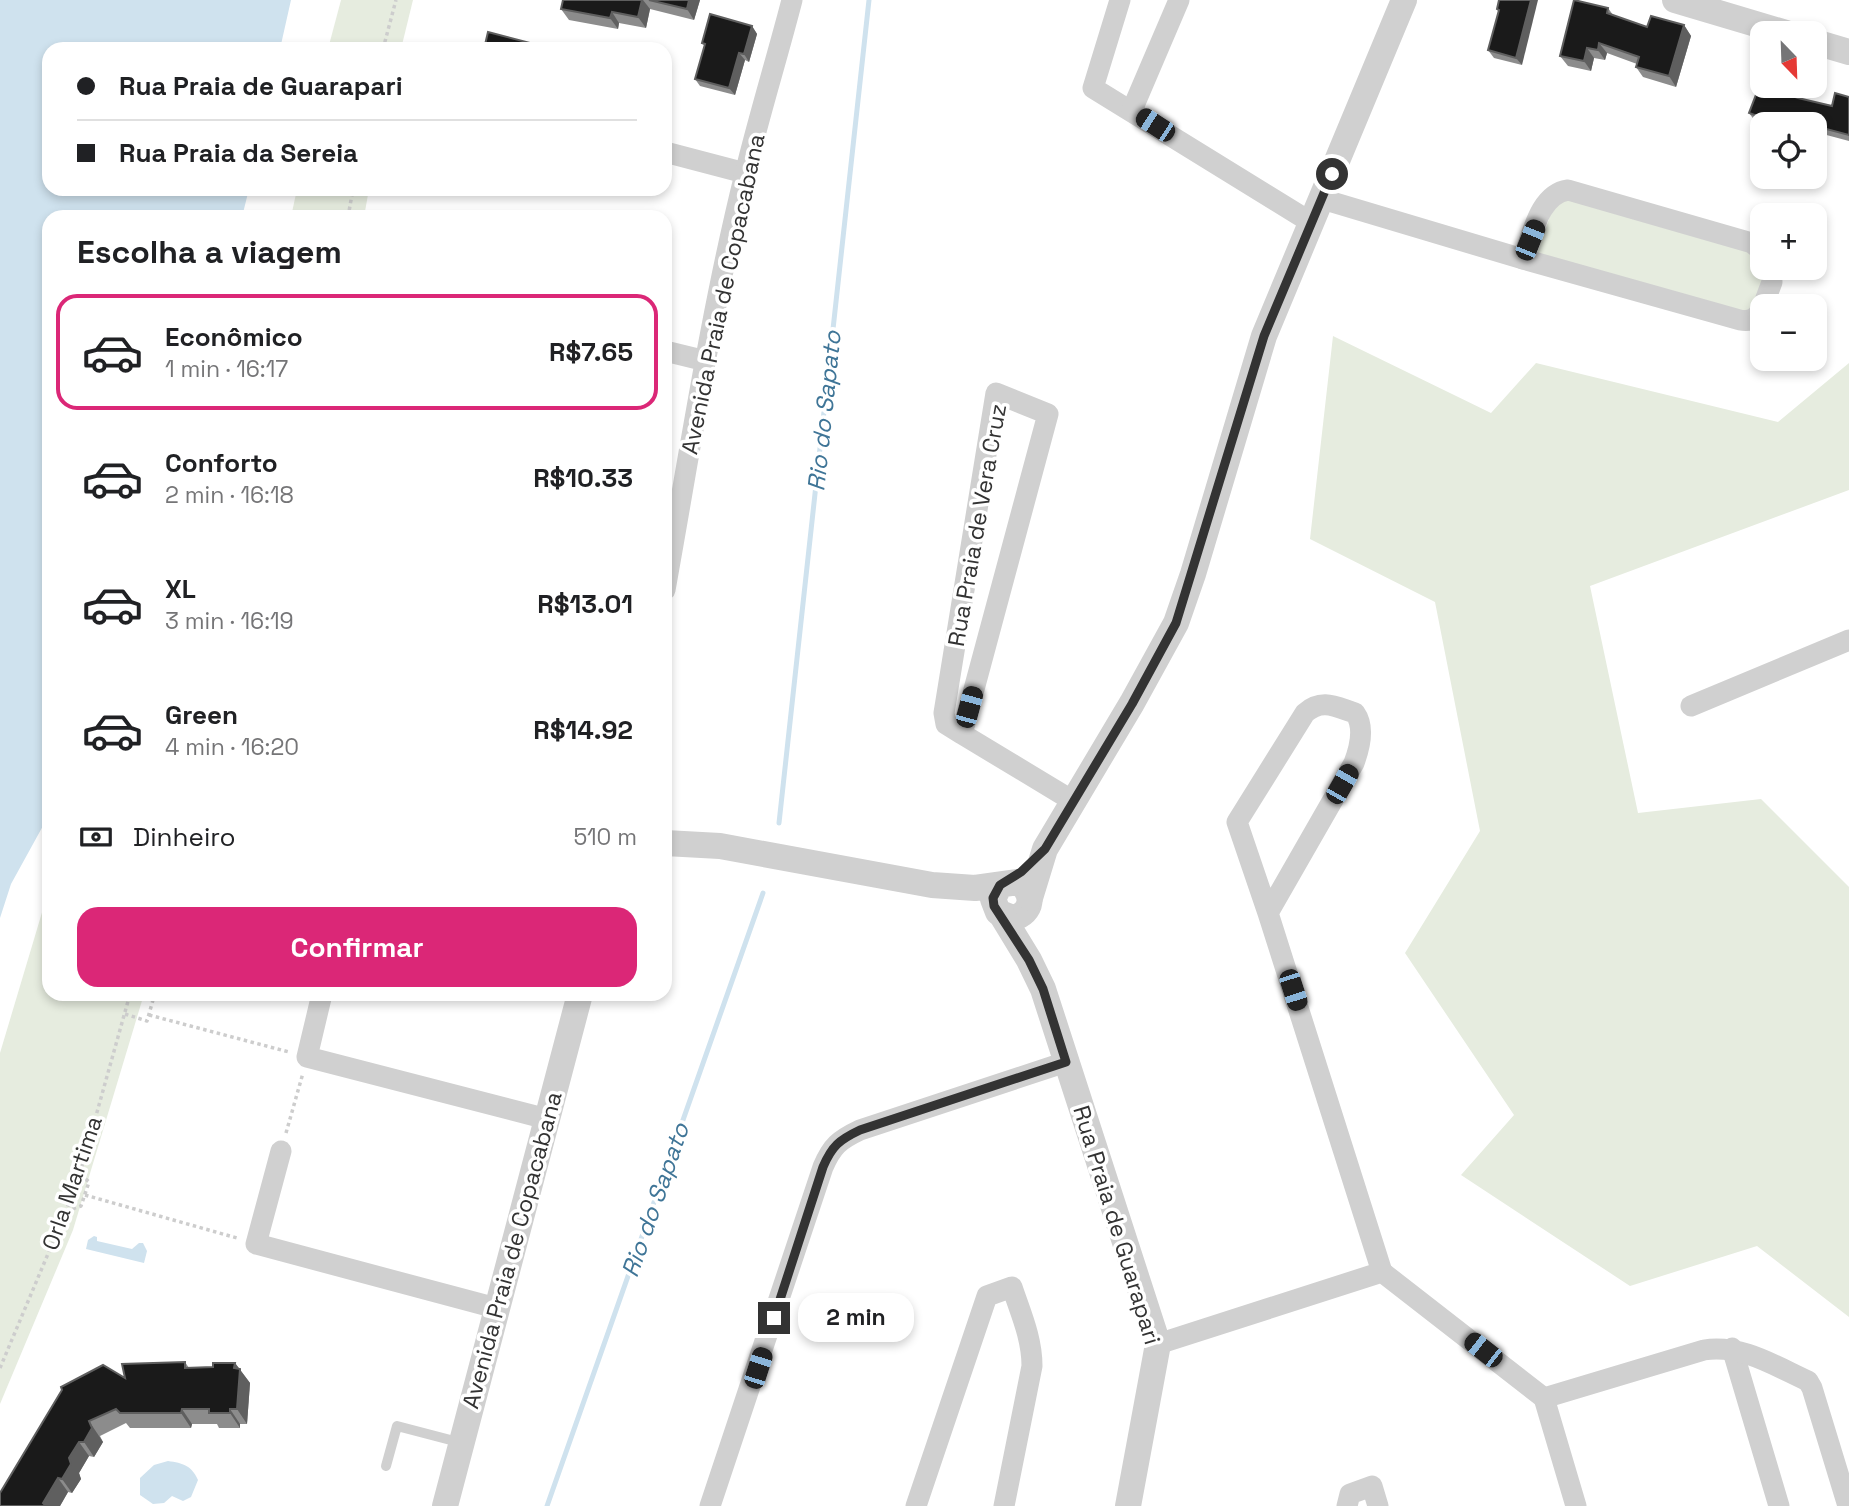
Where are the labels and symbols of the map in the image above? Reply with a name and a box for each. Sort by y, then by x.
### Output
north arrow [1750,21,1827,98]
car [1132,105,1179,145]
street label: Avenida Praia de Copacabana [674,131,772,457]
route start [1316,158,1348,190]
car [1513,217,1548,263]
water label: Rio do Sapato [800,328,848,493]
street label: Rua Praia de Vera Cruz [941,401,1013,649]
car [954,684,985,730]
car [1323,761,1362,807]
car [1277,967,1310,1013]
street label: Avenida Praia de Copacabana [455,1088,569,1412]
street label: Rua Praia de Guarapari [1066,1102,1168,1348]
street label: Orla Martima [35,1112,109,1254]
water label: Rio do Sapato [614,1118,696,1281]
callout: 2 min [798,1294,914,1342]
route end [758,1302,790,1334]
car [1460,1329,1507,1371]
car [742,1345,775,1391]

